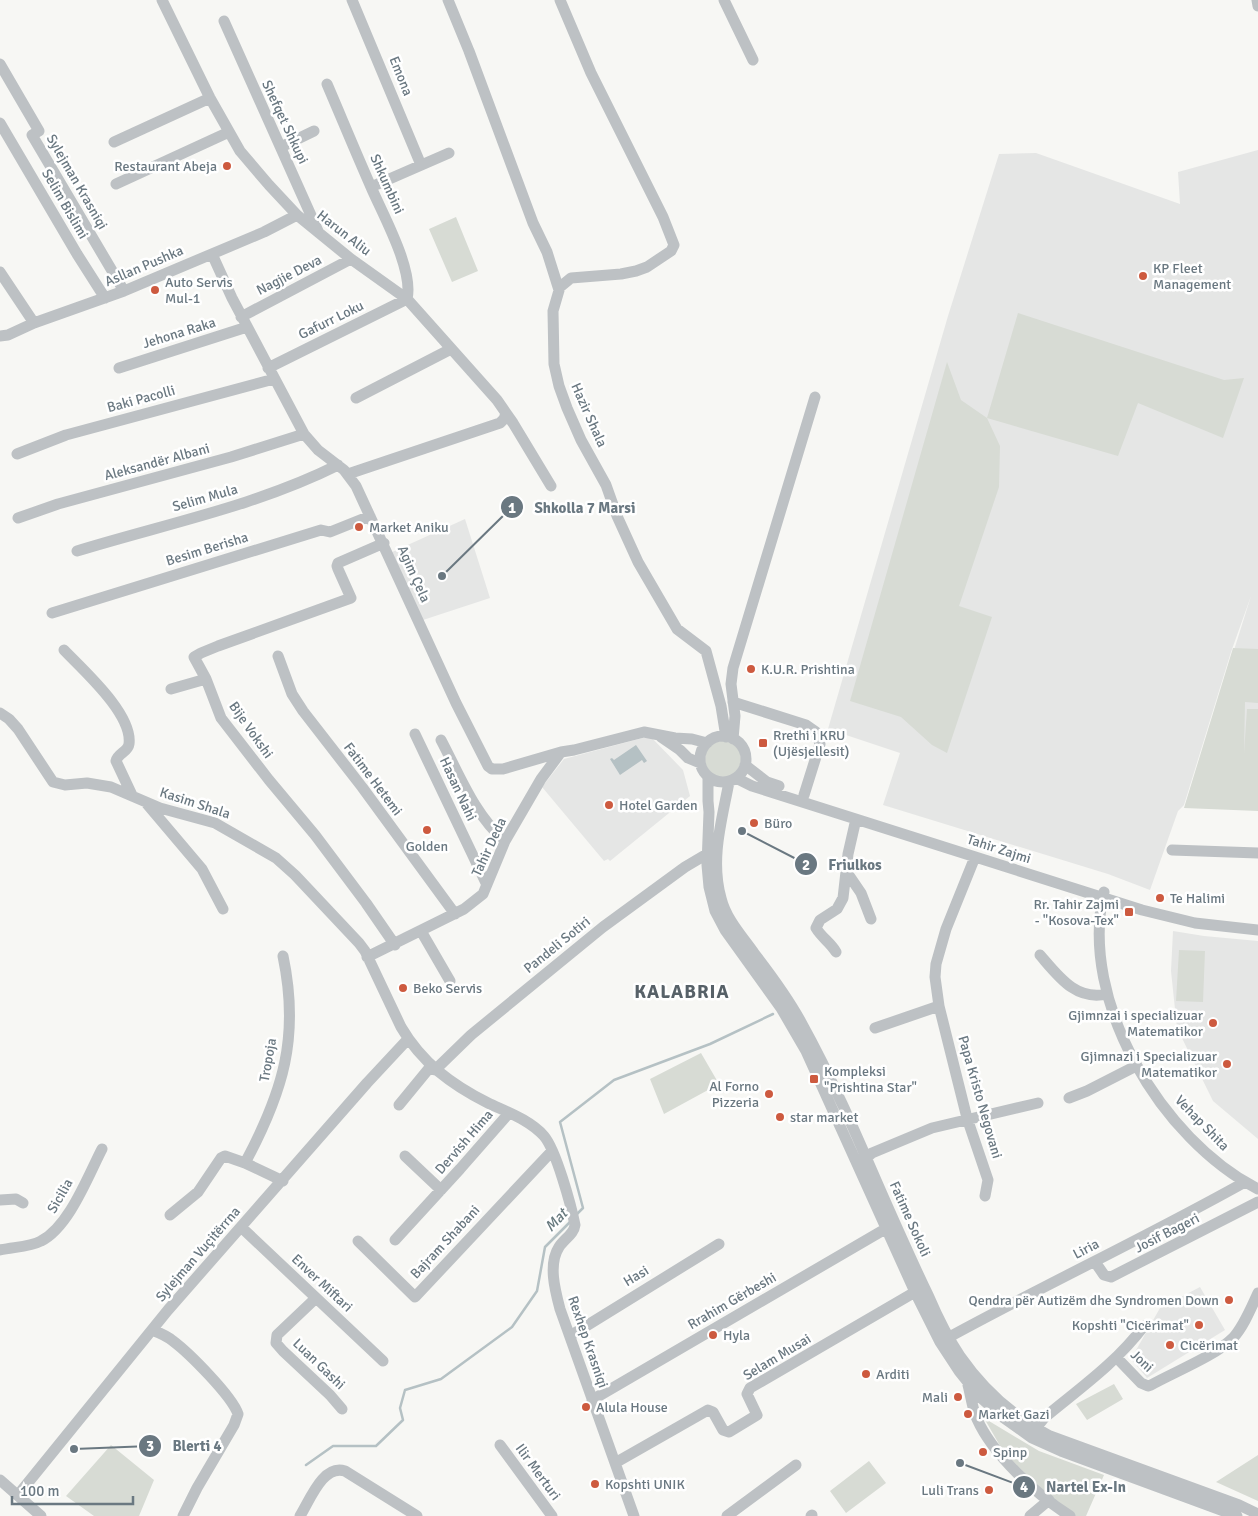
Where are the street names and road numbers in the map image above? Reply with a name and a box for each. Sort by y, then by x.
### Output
street label: Emona [385,54,417,98]
street label: Shefqet Shkupi [258,77,312,167]
street label: Sylejman Krasniqi [43,131,111,233]
street label: Shkumbini [366,151,408,217]
street label: Selim Bislimi [38,166,92,242]
street label: Harun Aliu [314,207,374,259]
street label: Asllan Pushka [102,242,186,290]
street label: Nagjie Deva [253,251,325,299]
street label: Gafurr Loku [296,297,366,343]
street label: Jehona Raka [140,314,218,352]
street label: Hazir Shala [567,380,611,450]
street label: Baki Pacolli [105,382,177,416]
street label: Aleksandër Albani [102,440,212,484]
street label: Selim Mula [170,481,240,515]
street label: Besim Berisha [164,528,250,570]
street label: Agim Çela [394,543,434,605]
street label: Bije Vokshi [225,698,277,762]
street label: Fatime Hetemi [340,739,406,819]
street label: Hasan Nahi [436,754,480,824]
street label: Kasim Shala [157,784,233,822]
street label: Tahir Deda [468,815,510,879]
street label: Tahir Zajmi [965,831,1033,867]
street label: Pandeli Sotiri [520,913,594,977]
street label: Papa Kristo Negovani [954,1034,1006,1160]
street label: Tropoja [256,1037,280,1083]
street label: Vehap Shita [1171,1092,1233,1154]
street label: Dervish Hima [431,1106,497,1178]
street label: Sicilia [43,1176,77,1216]
street label: Fatime Sokoli [886,1179,934,1259]
street label: Bajram Shabani [407,1202,483,1282]
street label: Sylejman Vuçitërrna [152,1203,244,1305]
street label: Josif Bageri [1132,1209,1202,1257]
street label: Liria [1070,1235,1102,1263]
street label: Enver Miftari [288,1250,356,1316]
street label: Hasi [620,1262,652,1290]
street label: Rrahim Gërbeshi [685,1269,779,1333]
street label: Rexhep Krasniqi [564,1294,612,1390]
street label: Selam Musai [740,1330,814,1384]
street label: Luan Gashi [289,1335,349,1393]
street label: Joni [1127,1346,1157,1376]
street label: Ilir Merturi [512,1440,564,1504]

